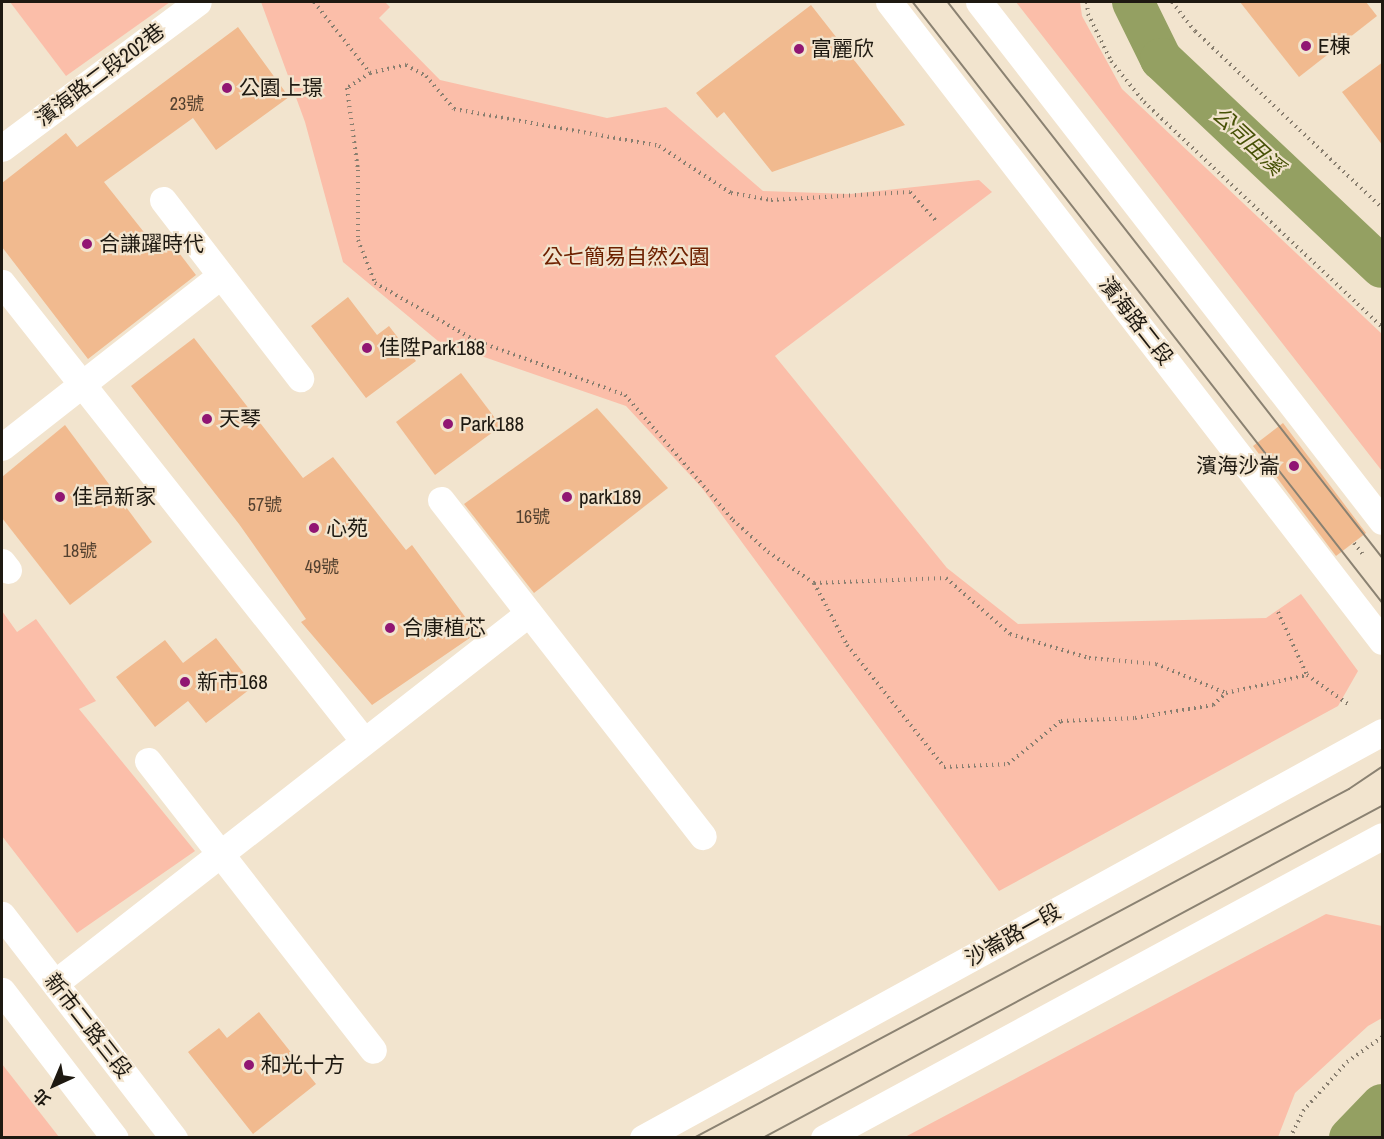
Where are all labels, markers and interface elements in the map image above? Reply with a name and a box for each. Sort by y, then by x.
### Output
street label: 濱海路二段202巷 [31,18,169,132]
place label: E棟 [1318,33,1350,59]
place label: 富麗欣 [811,36,874,62]
marker: E棟 [1299,39,1313,53]
marker: 富麗欣 [792,42,806,56]
place label: 公園上璟 [239,75,323,101]
marker: 公園上璟 [220,81,234,95]
house number: 23號 [170,93,204,115]
water label: 公司田溪 [1207,101,1289,181]
place label: 合謙躍時代 [99,231,204,257]
marker: 合謙躍時代 [80,237,94,251]
park label: 公七簡易自然公園 [542,244,710,270]
street label: 濱海路二段 [1094,272,1178,370]
place label: 佳陞Park188 [379,335,485,361]
marker: 佳陞Park188 [360,341,374,355]
place label: 天琴 [219,406,261,432]
place label: Park188 [460,411,524,437]
marker: 天琴 [200,412,214,426]
marker: Park188 [441,417,455,431]
place label: 濱海沙崙 [1196,453,1280,479]
marker: 濱海沙崙 [1285,457,1303,475]
place label: 佳昂新家 [72,484,156,510]
place label: park189 [579,484,641,510]
marker: 佳昂新家 [53,490,67,504]
marker: park189 [560,490,574,504]
house number: 57號 [248,494,282,516]
house number: 16號 [516,506,550,528]
place label: 心苑 [326,515,368,541]
marker: 心苑 [307,521,321,535]
house number: 18號 [63,540,97,562]
house number: 49號 [305,556,339,578]
place label: 合康植芯 [402,615,486,641]
marker: 合康植芯 [383,621,397,635]
place label: 新市168 [197,669,268,695]
marker: 新市168 [178,675,192,689]
street label: 沙崙路一段 [961,899,1065,971]
street label: 新市二路三段 [39,969,137,1083]
place label: 和光十方 [261,1052,345,1078]
north arrow [24,1055,84,1115]
marker: 和光十方 [242,1058,256,1072]
text: 北 [28,1084,55,1111]

